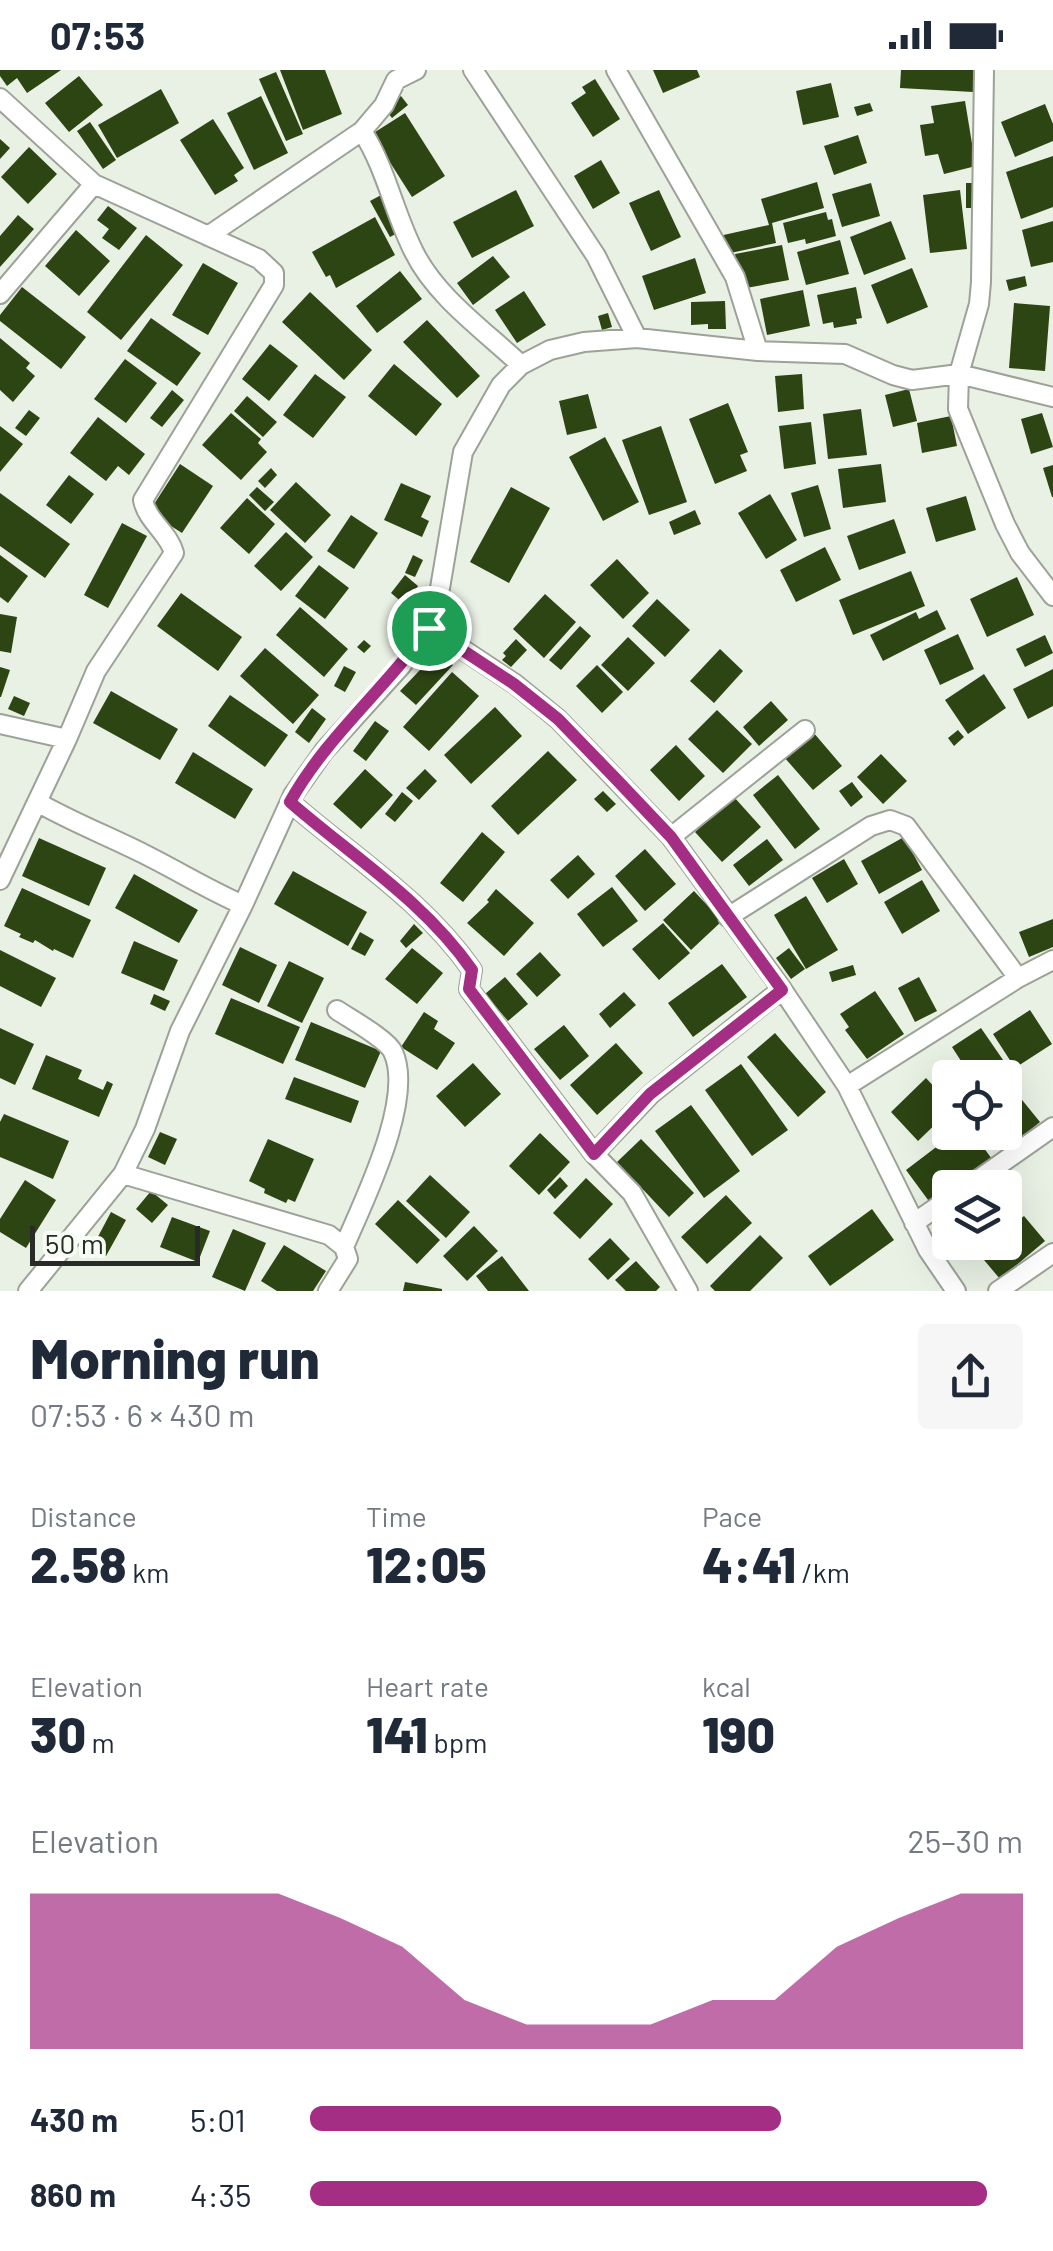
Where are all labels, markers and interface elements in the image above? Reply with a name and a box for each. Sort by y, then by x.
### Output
text: 07:53 [50,12,145,58]
pin [387,586,472,671]
icon: arrive [402,601,457,656]
map controls [932,1060,1022,1260]
button: locate [932,1060,1022,1150]
button: layers [932,1170,1022,1260]
scale bar [30,1221,200,1266]
text: 50 m [45,1226,104,1260]
text: Morning run [30,1324,320,1390]
button: share [918,1324,1023,1429]
text: 07:53 · 6 × 430 m [30,1395,254,1433]
text: Distance [30,1499,137,1533]
text: Time [366,1499,427,1533]
text: Pace [702,1499,762,1533]
text: 2.58 [30,1533,127,1593]
text: 12:05 [366,1533,487,1593]
text: 4:41 [702,1533,796,1593]
text: km [127,1555,169,1589]
text: /km [796,1555,850,1589]
text: Elevation [30,1669,143,1703]
text: Heart rate [366,1669,489,1703]
text: kcal [702,1669,751,1703]
text: 30 [30,1703,86,1763]
text: 141 [366,1703,428,1763]
text: 190 [702,1703,775,1763]
text: m [86,1725,115,1759]
text: bpm [428,1725,487,1759]
text: Elevation [30,1821,159,1859]
text: 25–30 m [908,1821,1023,1859]
text: 430 m [30,2100,118,2138]
text: 5:01 [190,2100,246,2138]
text: 860 m [30,2175,116,2213]
text: 4:35 [190,2175,251,2213]

